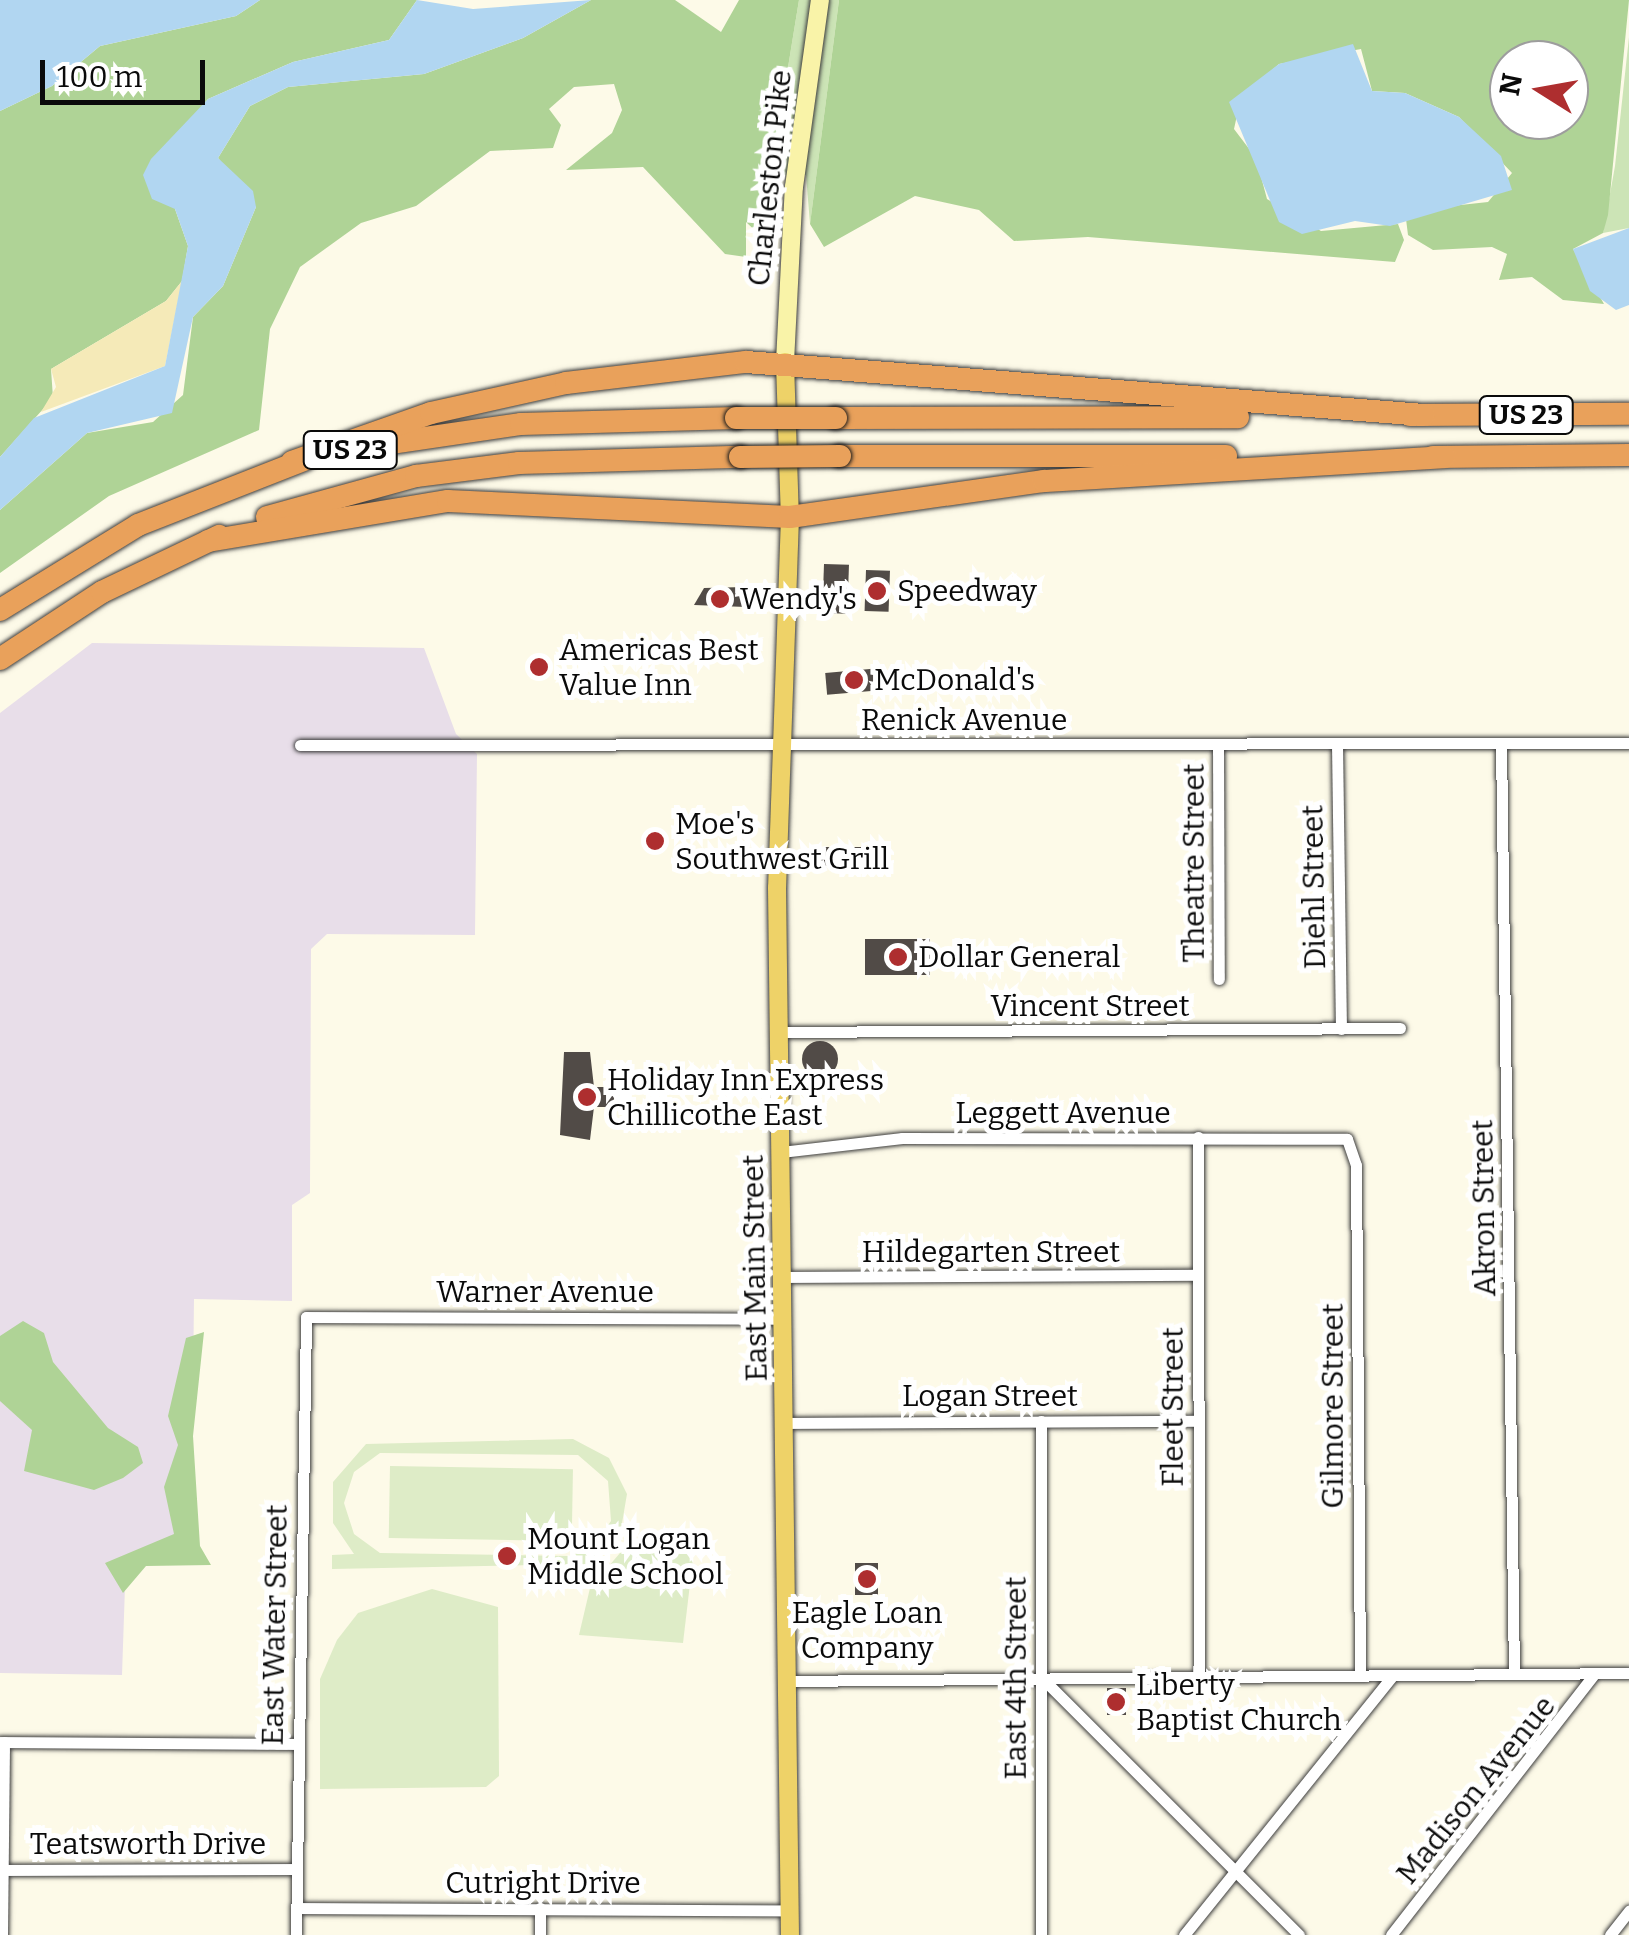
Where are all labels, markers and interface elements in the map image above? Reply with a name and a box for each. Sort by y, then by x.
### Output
scale bar [45,40,210,102]
north arrow [1489,40,1589,140]
text: 100 m [57,59,142,95]
street label: Charleston Pike [741,68,799,288]
text: N [1493,71,1529,98]
road number: US 23 [1478,392,1574,438]
road number: US 23 [302,427,398,473]
place label: Speedway [897,573,1037,609]
marker: Speedway [866,580,888,602]
place label: Wendy's [740,581,857,617]
marker: Wendy's [709,588,731,610]
place label: Americas Best Value Inn [559,632,759,702]
marker: Americas Best Value Inn [528,656,550,678]
place label: McDonald's [874,662,1035,698]
marker: McDonald's [843,669,865,691]
street label: Renick Avenue [861,702,1067,738]
street label: Theatre Street [1176,763,1212,963]
street label: Diehl Street [1295,805,1333,969]
place label: Moe's Southwest Grill [675,806,889,876]
marker: Moe's Southwest Grill [644,830,666,852]
place label: Dollar General [918,939,1120,975]
marker: Dollar General [887,946,909,968]
street label: Vincent Street [990,988,1190,1024]
place label: Holiday Inn Express Chillicothe East [607,1062,884,1132]
marker: Holiday Inn Express Chillicothe East [576,1086,598,1108]
street label: Leggett Avenue [955,1095,1171,1131]
street label: Akron Street [1464,1119,1504,1297]
street label: East Main Street [735,1154,775,1382]
street label: Hildegarten Street [862,1234,1120,1270]
street label: Warner Avenue [436,1274,654,1310]
street label: Gilmore Street [1315,1303,1351,1509]
street label: Fleet Street [1155,1327,1191,1487]
street label: Logan Street [902,1378,1078,1414]
street label: East Water Street [255,1504,295,1746]
place label: Mount Logan Middle School [527,1521,724,1592]
marker: Mount Logan Middle School [496,1545,518,1567]
marker: Eagle Loan Company [856,1568,878,1590]
street label: East 4th Street [998,1576,1034,1780]
place label: Eagle Loan Company [792,1595,942,1666]
place label: Liberty Baptist Church [1136,1667,1342,1738]
street label: Madison Avenue [1389,1689,1563,1891]
marker: Liberty Baptist Church [1105,1691,1127,1713]
street label: Teatsworth Drive [30,1826,266,1862]
street label: Cutright Drive [445,1865,641,1901]

